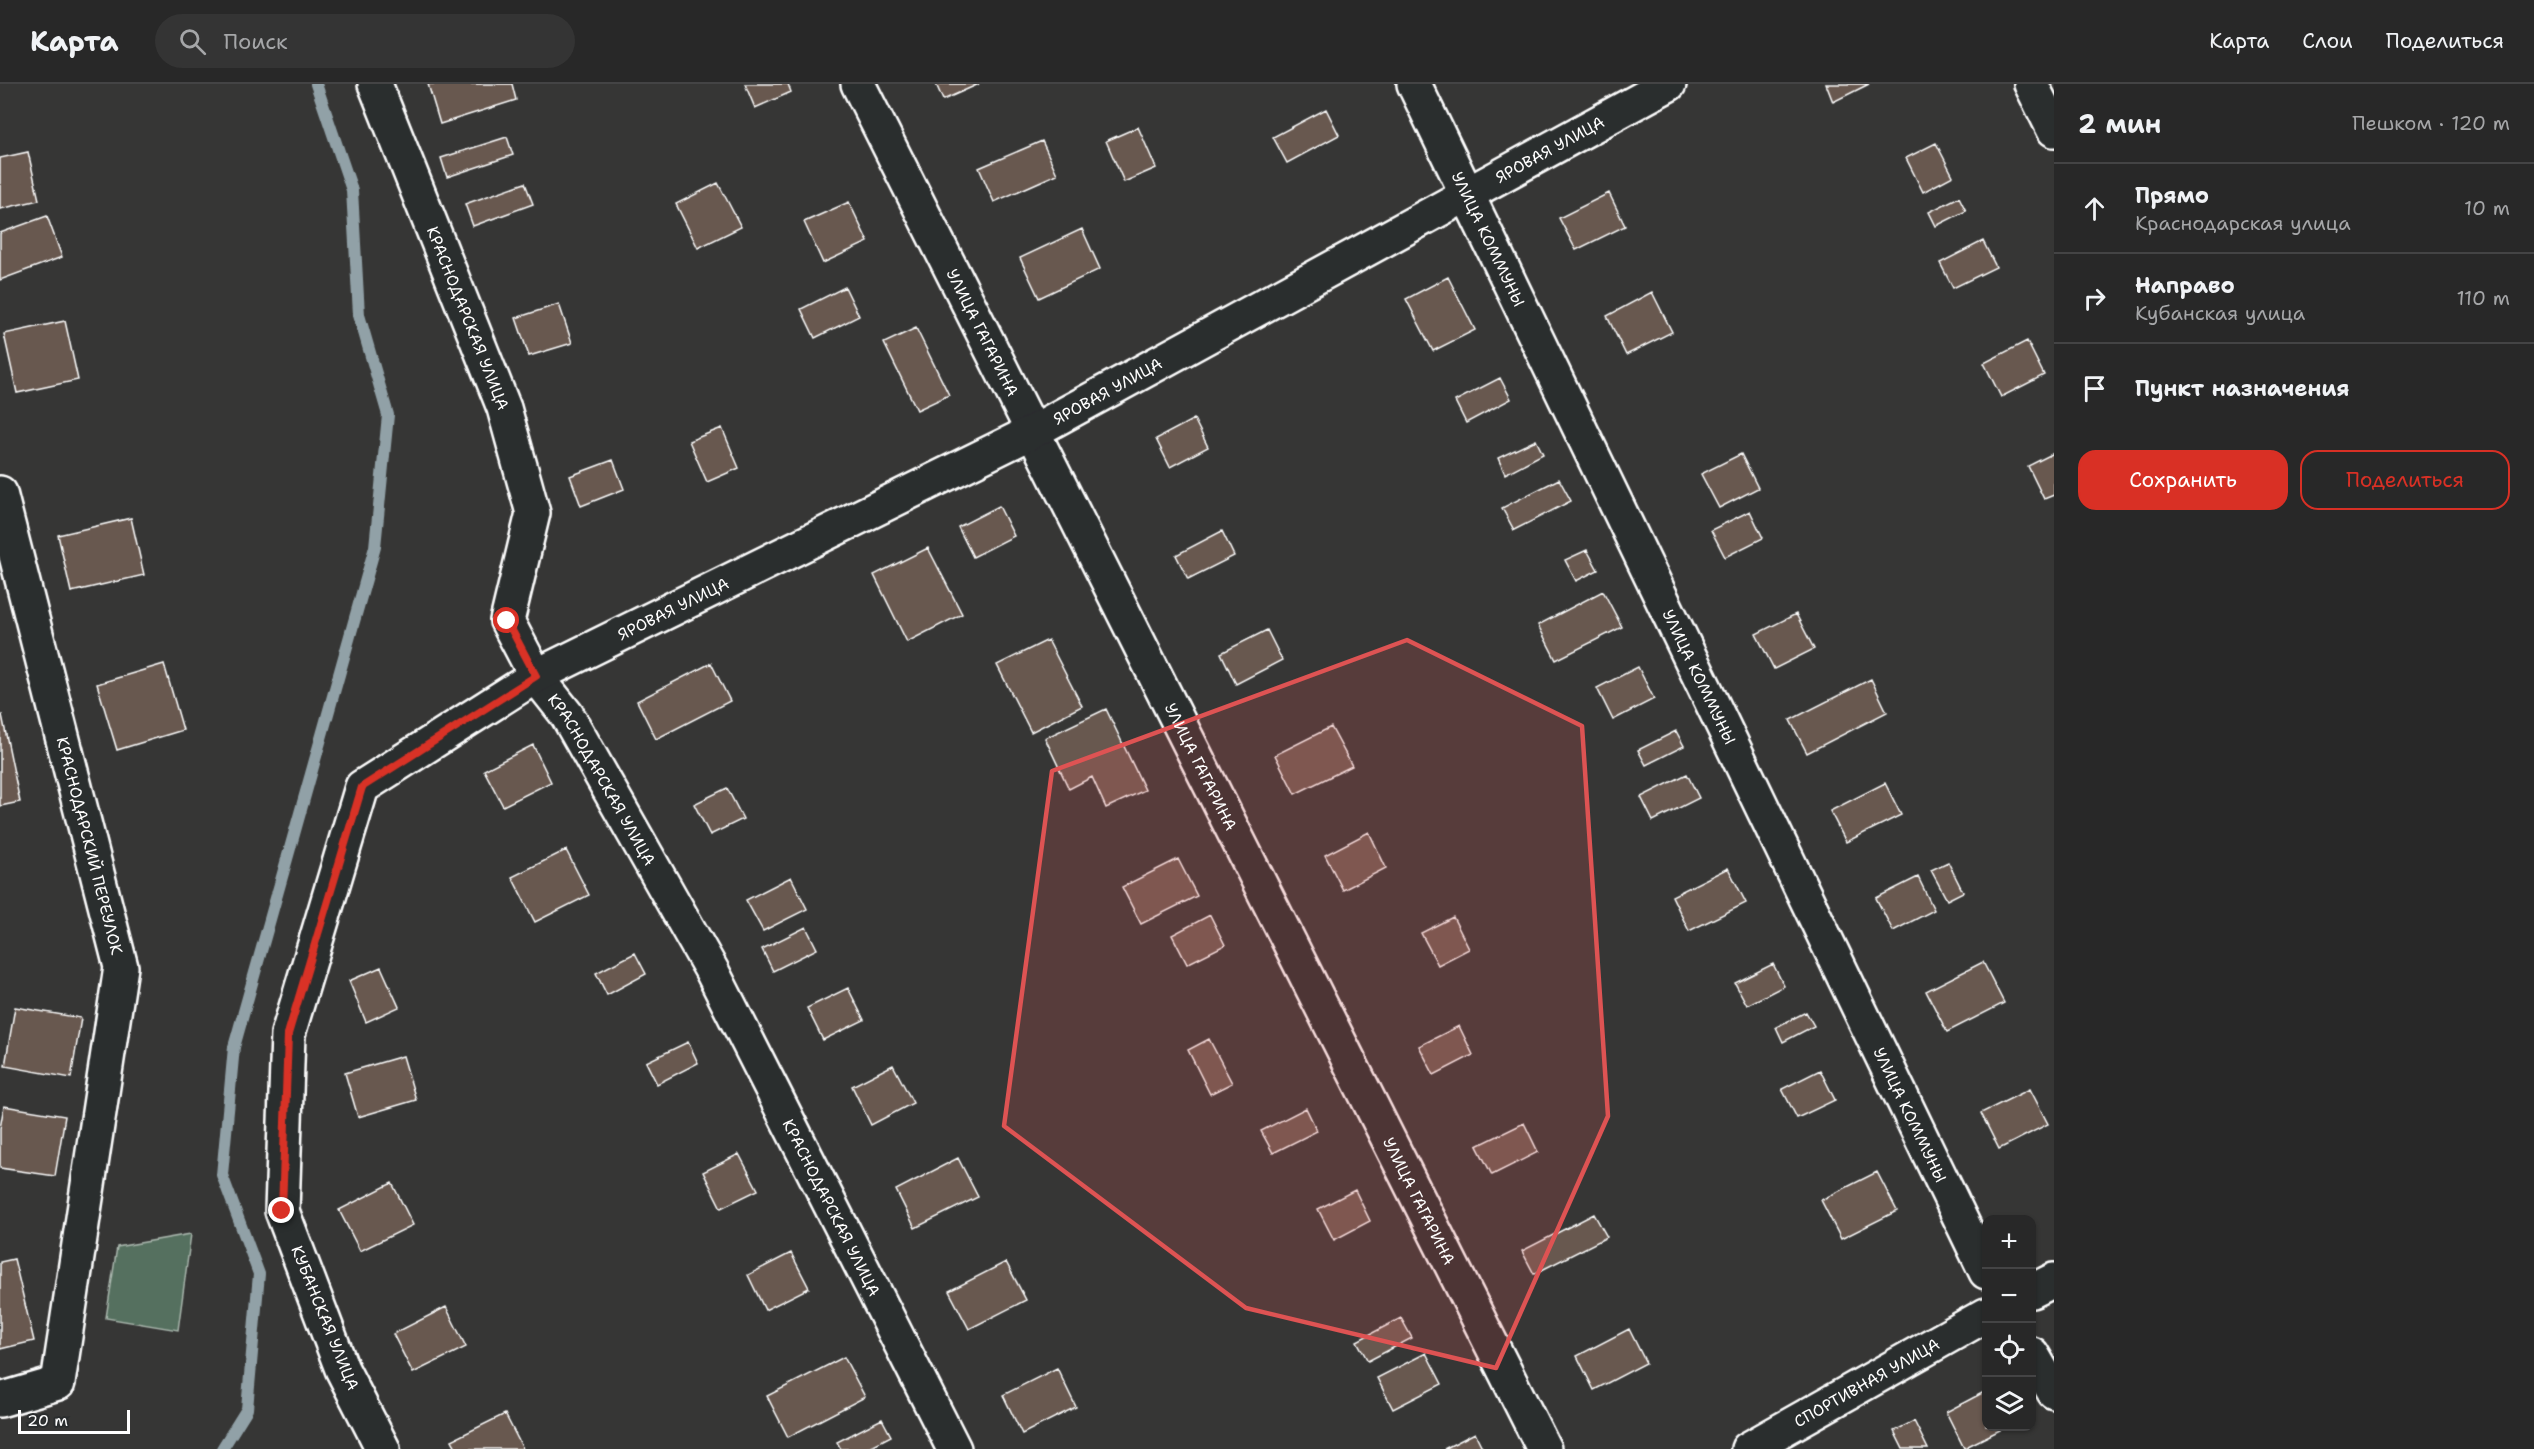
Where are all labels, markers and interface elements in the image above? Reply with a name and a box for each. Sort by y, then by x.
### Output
search box [155,14,575,68]
text: Карта [30,22,119,60]
icon: search [176,25,209,58]
text: Поиск [224,27,288,56]
text: Карта [2209,27,2269,55]
text: Слои [2302,27,2353,55]
text: Поделиться [2386,27,2504,55]
text: 2 мин [2078,106,2161,141]
text: Пешком · 120 m [2352,110,2510,136]
street label: ЯРОВАЯ УЛИЦА [1492,111,1608,187]
street label: УЛИЦА КОММУНЫ [1447,168,1530,310]
text: Прямо [2135,181,2209,210]
icon: ahead [2078,192,2111,225]
text: 10 m [2464,195,2510,221]
text: Краснодарская улица [2135,210,2351,236]
street label: КРАСНОДАРСКАЯ УЛИЦА [422,223,514,413]
street label: УЛИЦА ГАГАРИНА [942,265,1024,400]
text: Направо [2135,271,2235,300]
icon: right [2078,282,2111,315]
text: 110 m [2456,285,2510,311]
text: Кубанская улица [2135,300,2305,326]
street label: ЯРОВАЯ УЛИЦА [1049,353,1166,429]
icon: arrive [2078,372,2111,405]
text: Пункт назначения [2135,374,2349,403]
button: Сохранить [2078,450,2288,510]
button: Поделиться [2300,450,2510,510]
street label: ЯРОВАЯ УЛИЦА [614,572,732,645]
street label: УЛИЦА КОММУНЫ [1658,606,1741,748]
route start [493,607,519,633]
street label: КРАСНОДАРСКАЯ УЛИЦА [543,689,661,869]
street label: УЛИЦА ГАГАРИНА [1160,699,1242,834]
street label: КРАСНОДАРСКИЙ ПЕРЕУЛОК [52,734,128,958]
street label: УЛИЦА КОММУНЫ [1869,1044,1952,1186]
street label: КРАСНОДАРСКАЯ УЛИЦА [778,1115,885,1300]
street label: УЛИЦА ГАГАРИНА [1379,1134,1460,1268]
route end [268,1197,294,1223]
map controls [1982,1215,2036,1431]
button: + [1982,1215,2036,1269]
street label: КУБАНСКАЯ УЛИЦА [286,1243,364,1393]
button: − [1982,1269,2036,1323]
button: locate [1982,1323,2036,1377]
street label: СПОРТИВНАЯ УЛИЦА [1790,1333,1943,1432]
button: layers [1982,1377,2036,1431]
scale bar [18,1407,130,1434]
text: 20 m [27,1410,68,1431]

